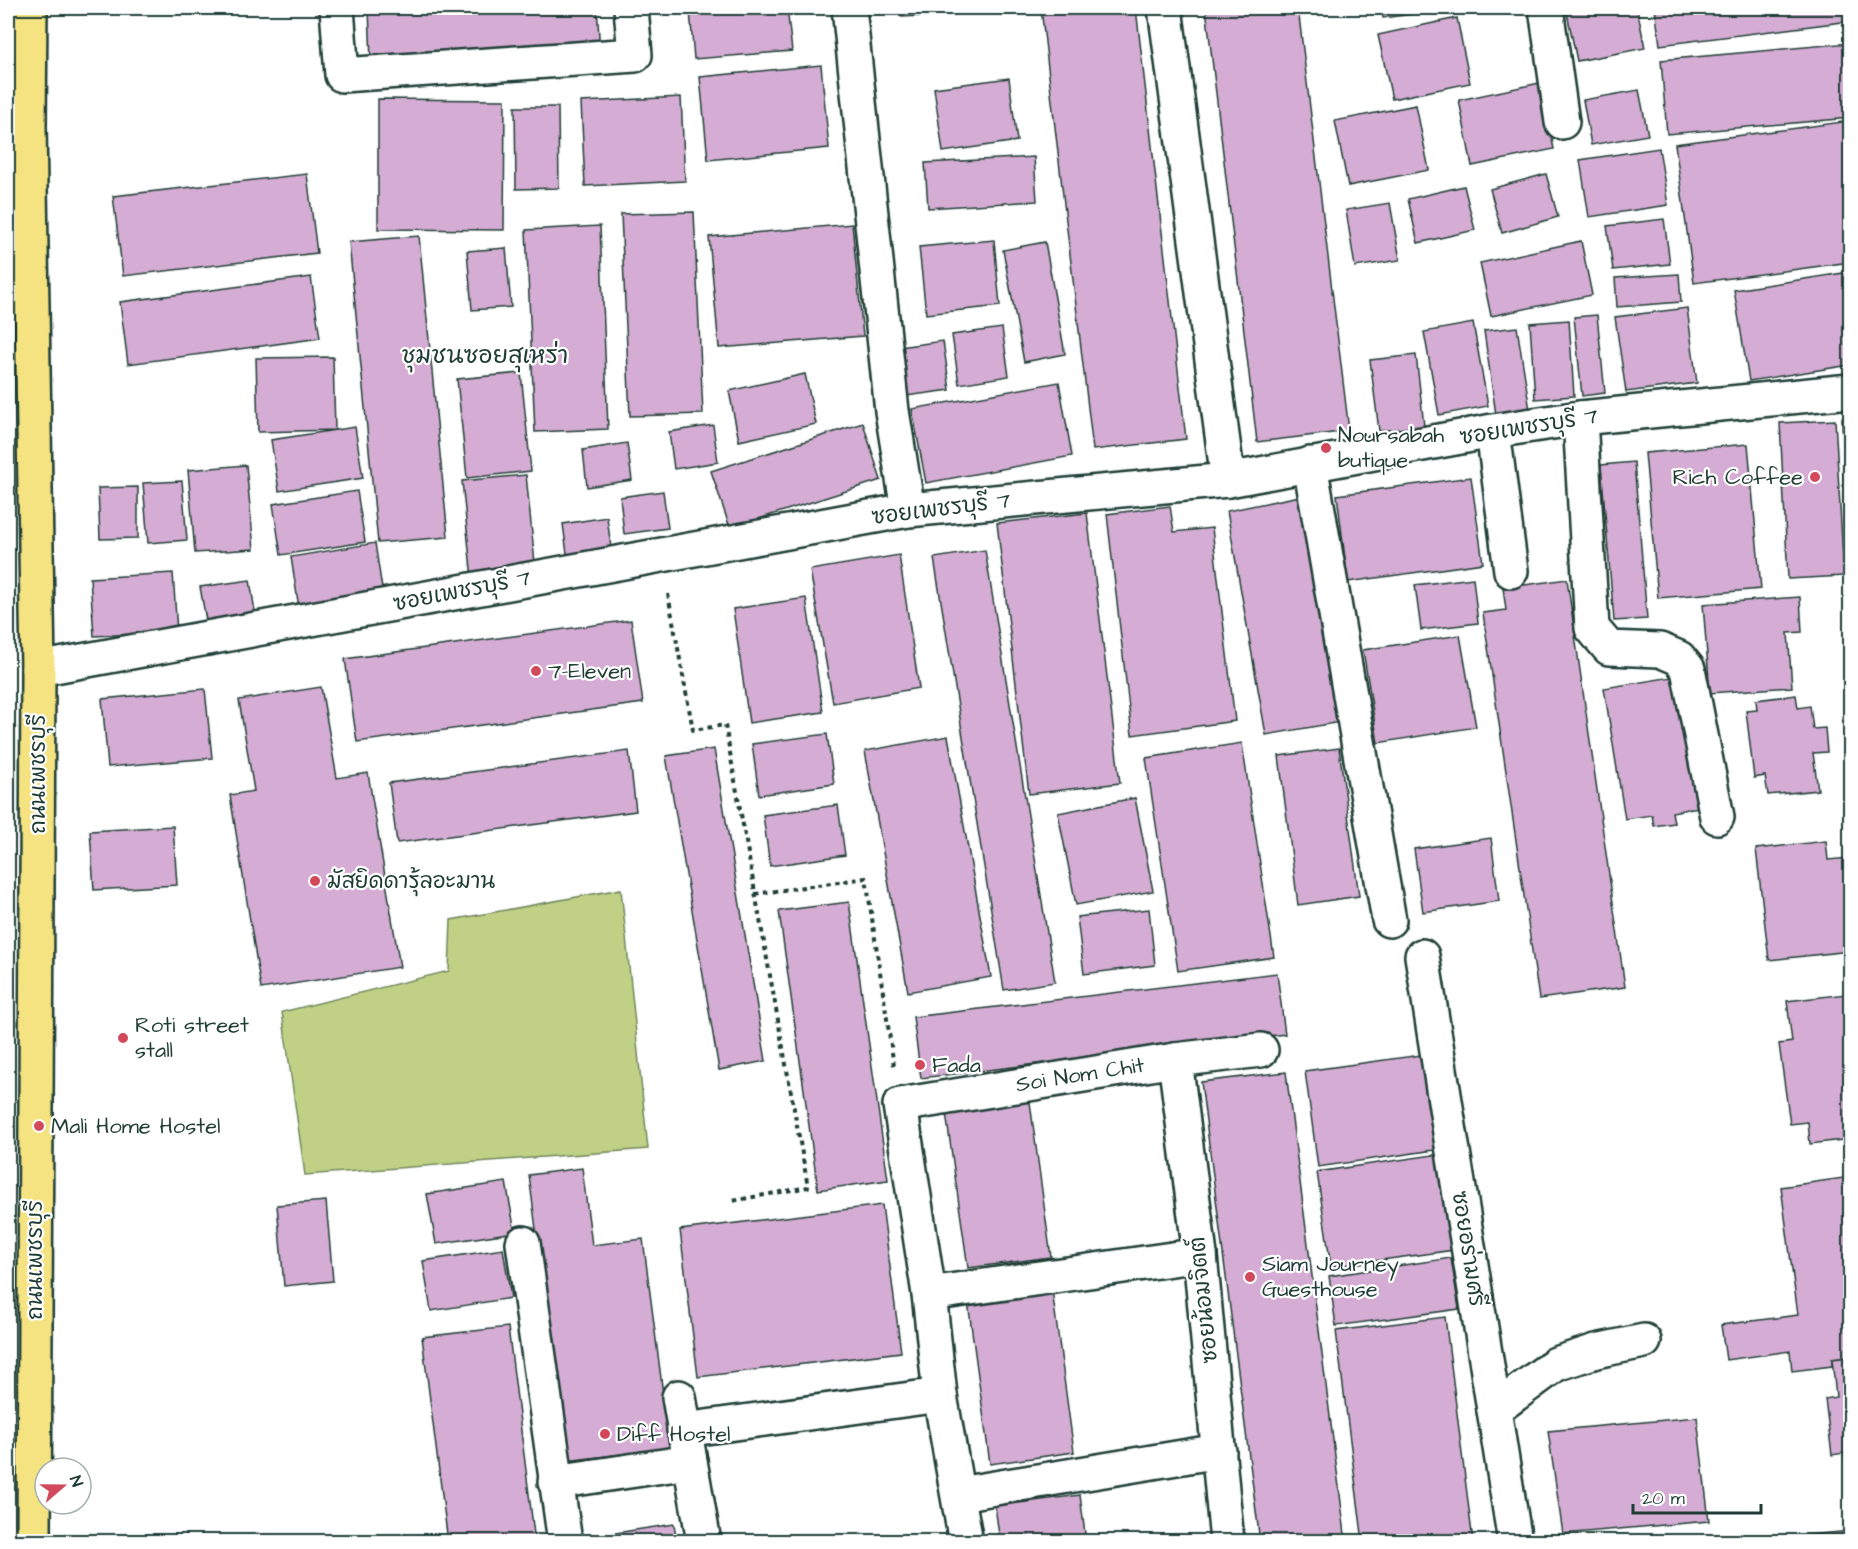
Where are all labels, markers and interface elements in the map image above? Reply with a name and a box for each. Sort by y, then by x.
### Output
district label: ชุมชนซอยสุเหร่า [402,339,568,373]
street label: ซอยเพชรบุรี 7 [1458,401,1601,453]
place label: Noursabah butique [1338,420,1444,476]
marker: Noursabah butique [1319,441,1333,455]
place label: Rich Coffee [1672,462,1803,493]
marker: Rich Coffee [1808,470,1822,484]
street label: ซอยเพชรบุรี 7 [870,485,1013,533]
street label: ซอยเพชรบุรี 7 [391,562,534,620]
place label: 7-Eleven [548,656,631,687]
marker: 7-Eleven [529,664,543,678]
street label: ถนนเพชรบุรี [23,714,54,834]
place label: มัสยิดดารุ้ลอะมาน [327,866,495,897]
marker: มัสยิดดารุ้ลอะมาน [308,874,322,888]
place label: Roti street stall [135,1010,249,1066]
marker: Roti street stall [116,1031,130,1045]
place label: Fada [932,1050,981,1081]
street label: Soi Nom Chit [1014,1050,1146,1100]
marker: Fada [913,1058,927,1072]
place label: Mali Home Hostel [51,1111,221,1142]
marker: Mali Home Hostel [32,1119,46,1133]
street label: ซอยอร่ามศรี [1444,1189,1492,1309]
street label: ถนนเพชรบุรี [20,1200,51,1320]
street label: ซอยน้อมจิตต์ [1182,1235,1226,1365]
place label: Siam Journey Guesthouse [1262,1249,1399,1305]
marker: Siam Journey Guesthouse [1243,1270,1257,1284]
place label: Diff Hostel [617,1419,731,1450]
marker: Diff Hostel [598,1427,612,1441]
north arrow [33,1456,93,1516]
text: N [64,1473,88,1490]
scale bar [1633,1477,1760,1515]
text: 20 m [1642,1486,1685,1511]

